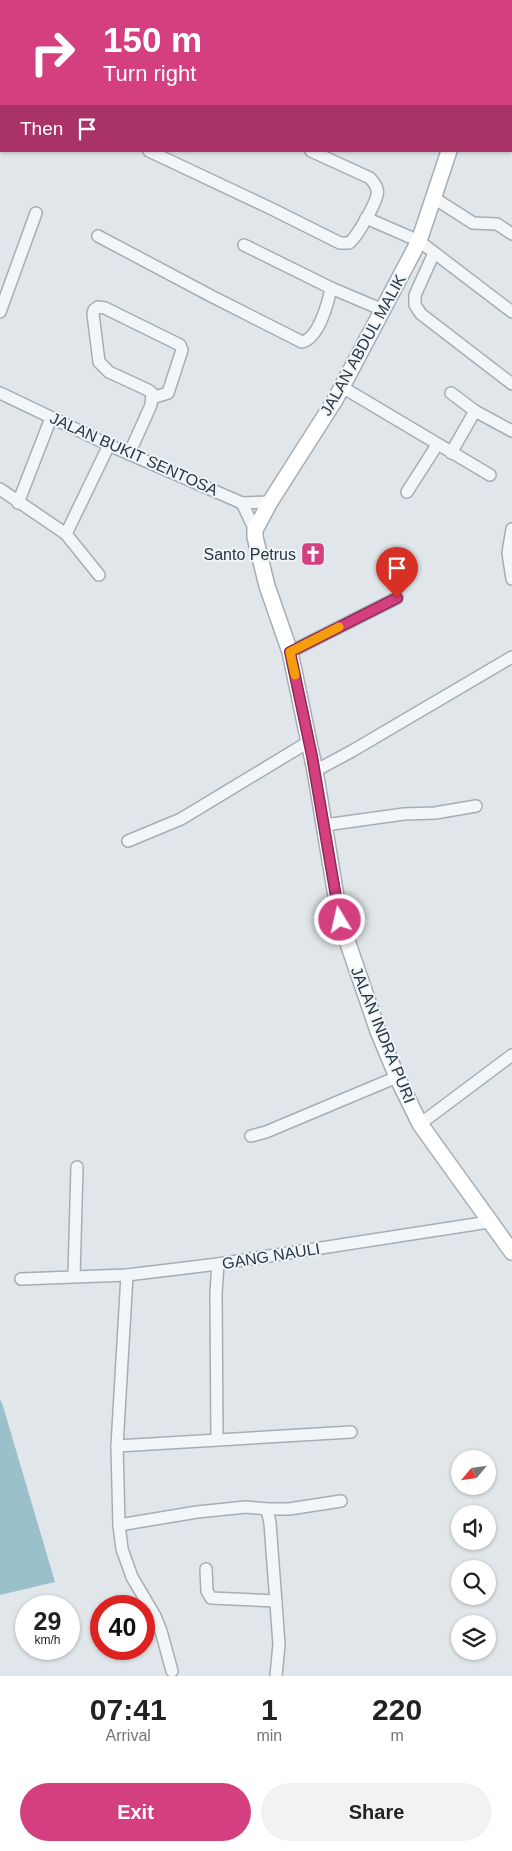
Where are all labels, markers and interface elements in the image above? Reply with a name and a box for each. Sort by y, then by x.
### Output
icon: right [20,20,85,85]
text: 150 m [103,20,202,59]
text: Turn right [103,61,196,86]
icon: arrive [73,115,101,143]
text: Then [20,118,63,139]
street label: JALAN ABDUL MALIK [317,271,409,418]
street label: JALAN BUKIT SENTOSA [48,409,221,499]
church icon: Santo Petrus [300,541,326,567]
place label: Santo Petrus [204,546,296,563]
pin [376,547,418,598]
icon: arrive [383,554,411,582]
position arrow [313,893,365,945]
street label: JALAN INDRA PURI [348,964,418,1106]
street label: GANG NAULI [221,1240,321,1272]
north arrow [451,1450,496,1495]
map controls [451,1450,496,1660]
button: sound [451,1505,496,1550]
button: search [451,1560,496,1605]
speed limit sign: 40 [90,1595,155,1660]
text: 29 [34,1607,61,1635]
button: layers [451,1615,496,1660]
text: km/h [34,1633,61,1647]
text: 07:41 [90,1693,167,1726]
text: 1 [261,1693,278,1726]
text: 220 [372,1693,422,1726]
text: Arrival [106,1727,151,1744]
text: min [256,1727,282,1744]
text: m [390,1727,404,1744]
button: Exit [20,1783,251,1841]
button: Share [261,1783,492,1841]

